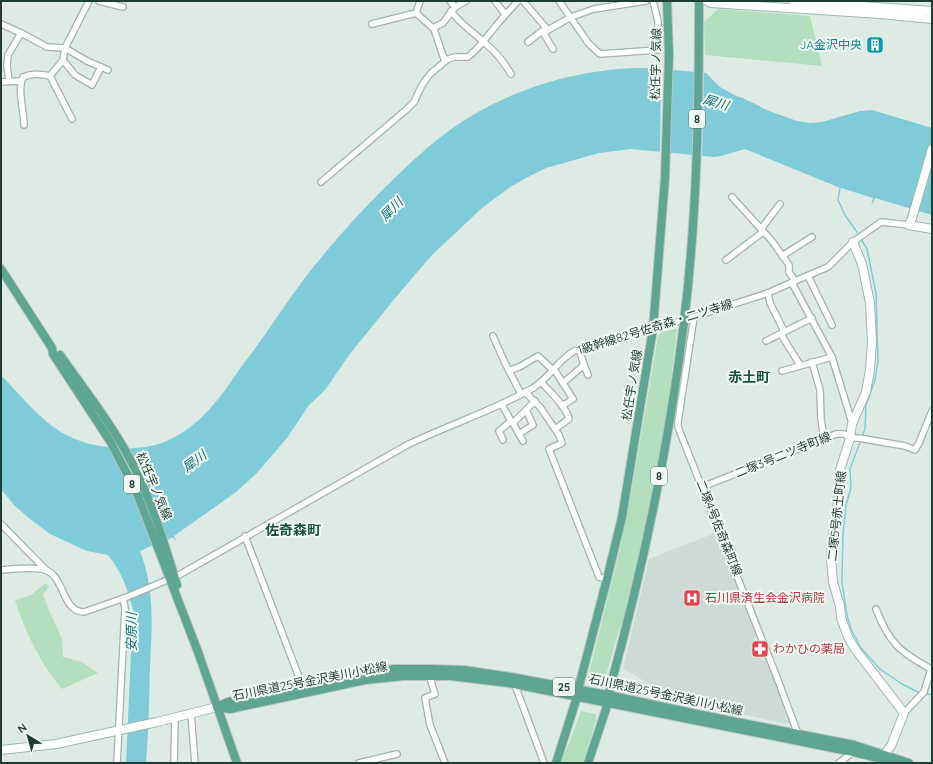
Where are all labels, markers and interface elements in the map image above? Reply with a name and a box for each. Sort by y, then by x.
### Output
street label: 松任宇ノ気線 [647,28,664,100]
building icon: JA金沢中央 [865,35,885,55]
place label: JA金沢中央 [800,37,862,52]
water label: 犀川 [701,91,733,114]
road number: 8 [689,110,705,128]
water label: 犀川 [376,193,407,224]
street label: 1級幹線82号佐奇森・二ツ寺線 [575,296,734,357]
street label: 松任宇ノ気線 [618,348,645,422]
district label: 赤土町 [728,368,770,386]
street label: 二塚3号二ツ寺町線 [733,428,833,481]
water label: 犀川 [179,446,211,475]
street label: 松任宇ノ気線 [133,450,175,522]
road number: 8 [651,467,667,485]
street label: 二塚5号赤土町線 [824,470,849,562]
road number: 8 [124,475,140,493]
street label: 二塚4号佐奇森町線 [693,478,746,578]
district label: 佐奇森町 [265,521,321,539]
hospital icon: 石川県済生会金沢病院 [682,588,702,608]
place label: 石川県済生会金沢病院 [705,590,825,605]
water label: 安原川 [123,611,139,652]
pharmacy icon: わかひの薬局 [750,639,770,659]
place label: わかひの薬局 [773,641,845,656]
street label: 石川県道25号金沢美川小松線 [231,658,388,703]
street label: 石川県道25号金沢美川小松線 [588,671,745,718]
road number: 25 [553,678,575,696]
north arrow [8,716,48,756]
text: N [15,720,29,736]

